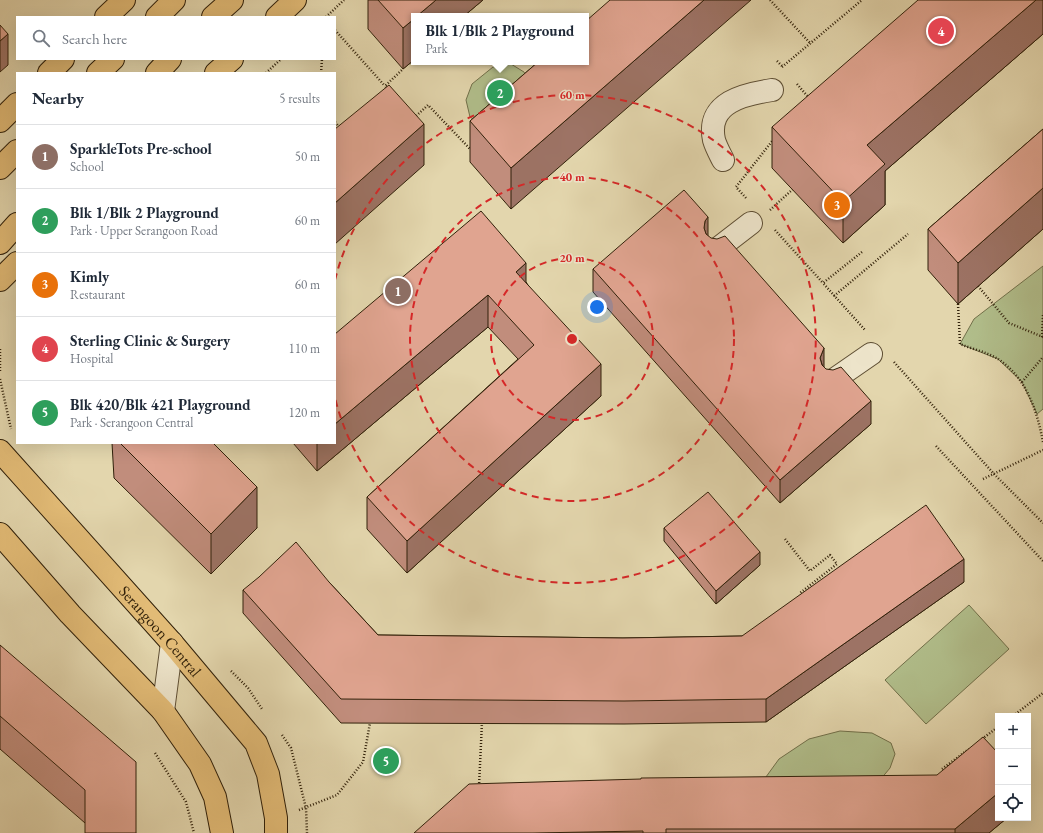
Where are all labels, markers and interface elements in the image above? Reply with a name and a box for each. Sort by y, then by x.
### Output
popup [411,13,589,65]
search box [16,16,336,60]
pin: 4 [928,16,954,46]
text: Blk 1/Blk 2 Playground [426,21,574,40]
icon: search [30,27,52,49]
text: Search here [62,29,127,48]
text: Park [426,40,448,57]
pin: 2 [487,78,513,108]
text: Nearby [32,87,84,109]
text: 60 m [559,87,585,103]
text: 5 results [279,90,320,107]
text: SparkleTots Pre-school [70,139,212,158]
text: 1 [42,148,48,165]
text: 50 m [295,148,320,165]
text: School [70,158,104,175]
text: 40 m [559,169,585,185]
pin: 3 [824,190,850,220]
text: Blk 1/Blk 2 Playground [70,203,219,222]
text: 2 [42,212,48,229]
text: 60 m [295,212,320,229]
text: Park · Upper Serangoon Road [70,222,218,239]
text: 20 m [559,250,585,266]
text: Kimly [70,267,109,286]
text: 3 [42,276,48,293]
text: 60 m [295,276,320,293]
pin: 1 [385,276,411,306]
text: Restaurant [70,286,125,303]
your location [587,297,607,317]
text: Sterling Clinic & Surgery [70,331,230,350]
centre of rings [565,332,579,346]
text: 4 [42,340,48,357]
text: 110 m [289,340,320,357]
text: Hospital [70,350,114,367]
text: Blk 420/Blk 421 Playground [70,395,251,414]
text: 5 [42,404,48,421]
text: 120 m [289,404,320,421]
text: Park · Serangoon Central [70,414,193,431]
street label: Serangoon Central [115,581,206,681]
map controls [995,713,1031,821]
button: + [995,713,1031,749]
pin: 5 [373,746,399,776]
button: − [995,749,1031,785]
button: locate [995,785,1031,821]

